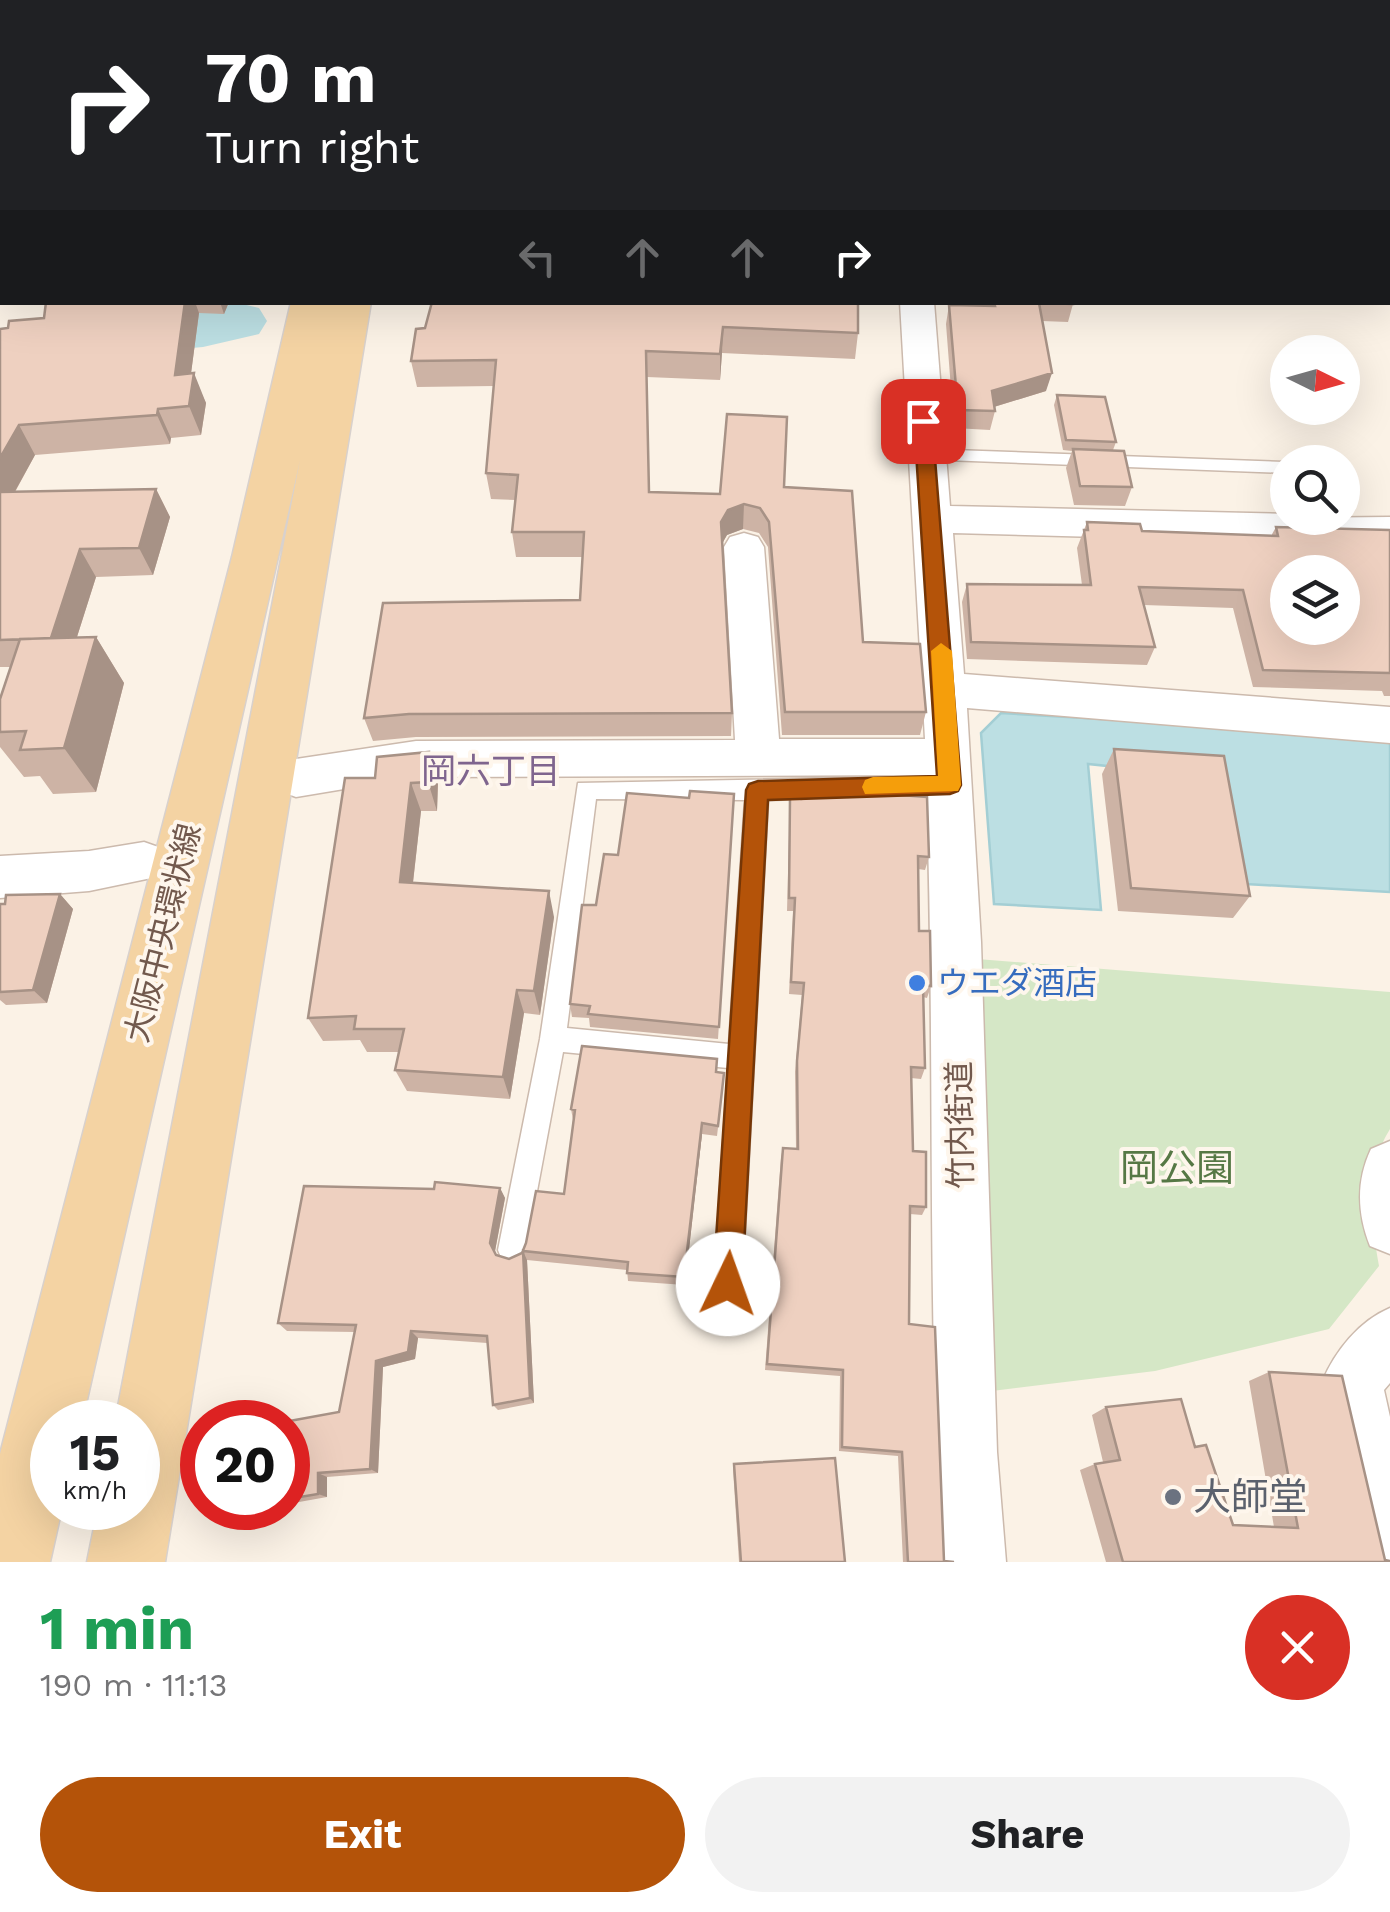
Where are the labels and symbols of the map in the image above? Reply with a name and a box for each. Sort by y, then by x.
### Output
north arrow [1270,335,1360,425]
pin [881,379,966,464]
district label: 岡六丁目 [421,750,561,792]
street label: 大阪中央環状線 [117,820,209,1046]
place label: ウエダ酒店 [937,964,1097,1002]
marker: ウエダ酒店 [906,972,928,994]
street label: 竹内街道 [940,1061,980,1189]
park label: 岡公園 [1120,1146,1234,1190]
position arrow [676,1232,780,1336]
speed limit sign: 20 [180,1400,310,1530]
place label: 大師堂 [1193,1475,1307,1519]
marker: 大師堂 [1162,1486,1184,1508]

